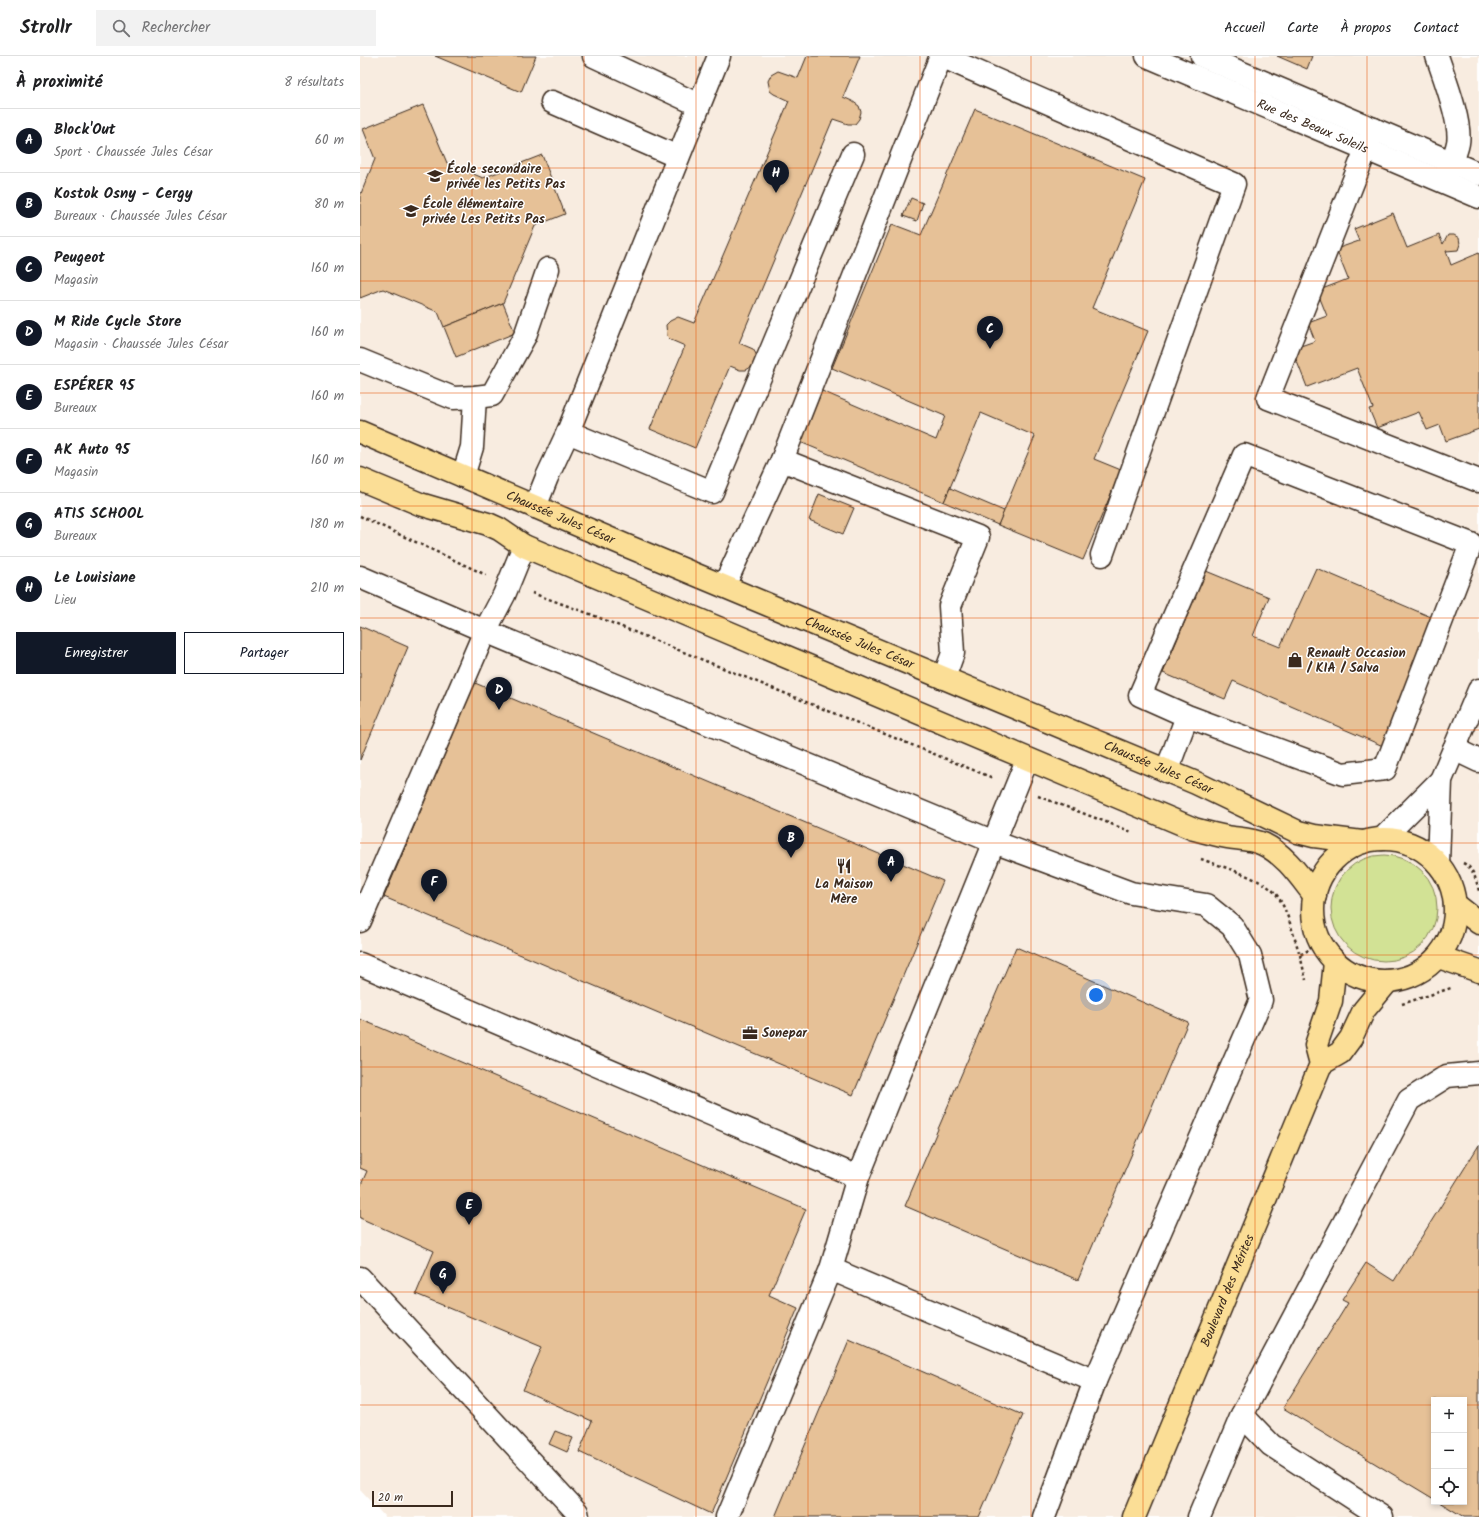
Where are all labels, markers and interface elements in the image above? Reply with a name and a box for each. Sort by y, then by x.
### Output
search box [96,10,376,46]
text: Strollr [20,13,72,43]
text: Rechercher [142,16,210,40]
icon: search [110,17,132,39]
text: Accueil [1224,17,1265,39]
text: Carte [1287,17,1318,39]
text: À propos [1340,17,1391,39]
text: Contact [1413,17,1459,39]
text: À proximité [16,69,103,96]
text: 8 résultats [284,72,344,93]
street label: Rue des Beaux Soleils [1254,93,1372,159]
text: Block'Out [54,118,116,142]
text: A [25,130,33,151]
text: 60 m [315,130,344,151]
text: Sport · Chaussée Jules César [54,142,212,163]
place label: École secondaire privée les Petits Pas [446,159,565,195]
pin: H [763,160,789,193]
school or university icon: École secondaire privée les Petits Pas [426,167,444,185]
text: Kostok Osny - Cergy [54,182,193,206]
text: B [25,194,33,215]
text: 80 m [314,194,344,215]
place label: École élémentaire privée Les Petits Pas [422,194,545,230]
school or university icon: École élémentaire privée Les Petits Pas [402,202,420,220]
text: Bureaux · Chaussée Jules César [54,206,227,227]
text: Peugeot [54,246,105,270]
text: C [25,258,33,279]
text: 160 m [311,258,344,279]
text: Magasin [54,270,98,291]
text: M Ride Cycle Store [54,310,181,334]
pin: C [977,316,1003,349]
text: D [25,322,33,343]
text: 160 m [311,322,344,343]
text: Magasin · Chaussée Jules César [54,334,228,355]
text: ESPÉRER 95 [54,374,134,398]
text: E [25,386,33,407]
text: 160 m [311,386,344,407]
text: Bureaux [54,398,97,419]
text: AK Auto 95 [54,438,130,462]
text: F [25,450,33,471]
text: 160 m [311,450,344,471]
text: Magasin [54,462,98,483]
street label: Chaussée Jules César [503,485,619,550]
text: ATIS SCHOOL [54,502,144,526]
text: G [25,514,33,535]
text: 180 m [310,514,344,535]
text: Bureaux [54,526,97,547]
text: Le Louisiane [54,566,136,590]
text: H [25,578,33,599]
text: 210 m [310,578,344,599]
text: Lieu [54,590,76,611]
street label: Chaussée Jules César [801,611,918,675]
button: Enregistrer [16,632,176,674]
button: Partager [184,632,344,674]
place label: Renault Occasion / KIA / Salva [1306,643,1406,679]
shop icon: Renault Occasion / KIA / Salva [1286,651,1304,669]
pin: D [486,677,512,710]
street label: Chaussée Jules César [1101,735,1217,800]
pin: B [778,825,804,858]
pin: A [878,849,904,882]
restaurant icon: La Maison Mère [835,857,853,875]
pin: F [421,869,447,902]
place label: La Maison Mère [815,874,873,910]
your location [1086,985,1106,1005]
place label: Sonepar [762,1023,808,1044]
office icon: Sonepar [741,1024,759,1042]
pin: E [456,1192,482,1225]
street label: Boulevard des Mérites [1195,1231,1260,1350]
pin: G [430,1261,456,1294]
map controls [1431,1397,1467,1505]
button: + [1431,1397,1467,1433]
button: − [1431,1433,1467,1469]
button: locate [1431,1469,1467,1505]
scale bar [372,1489,453,1508]
text: 20 m [378,1489,403,1507]

